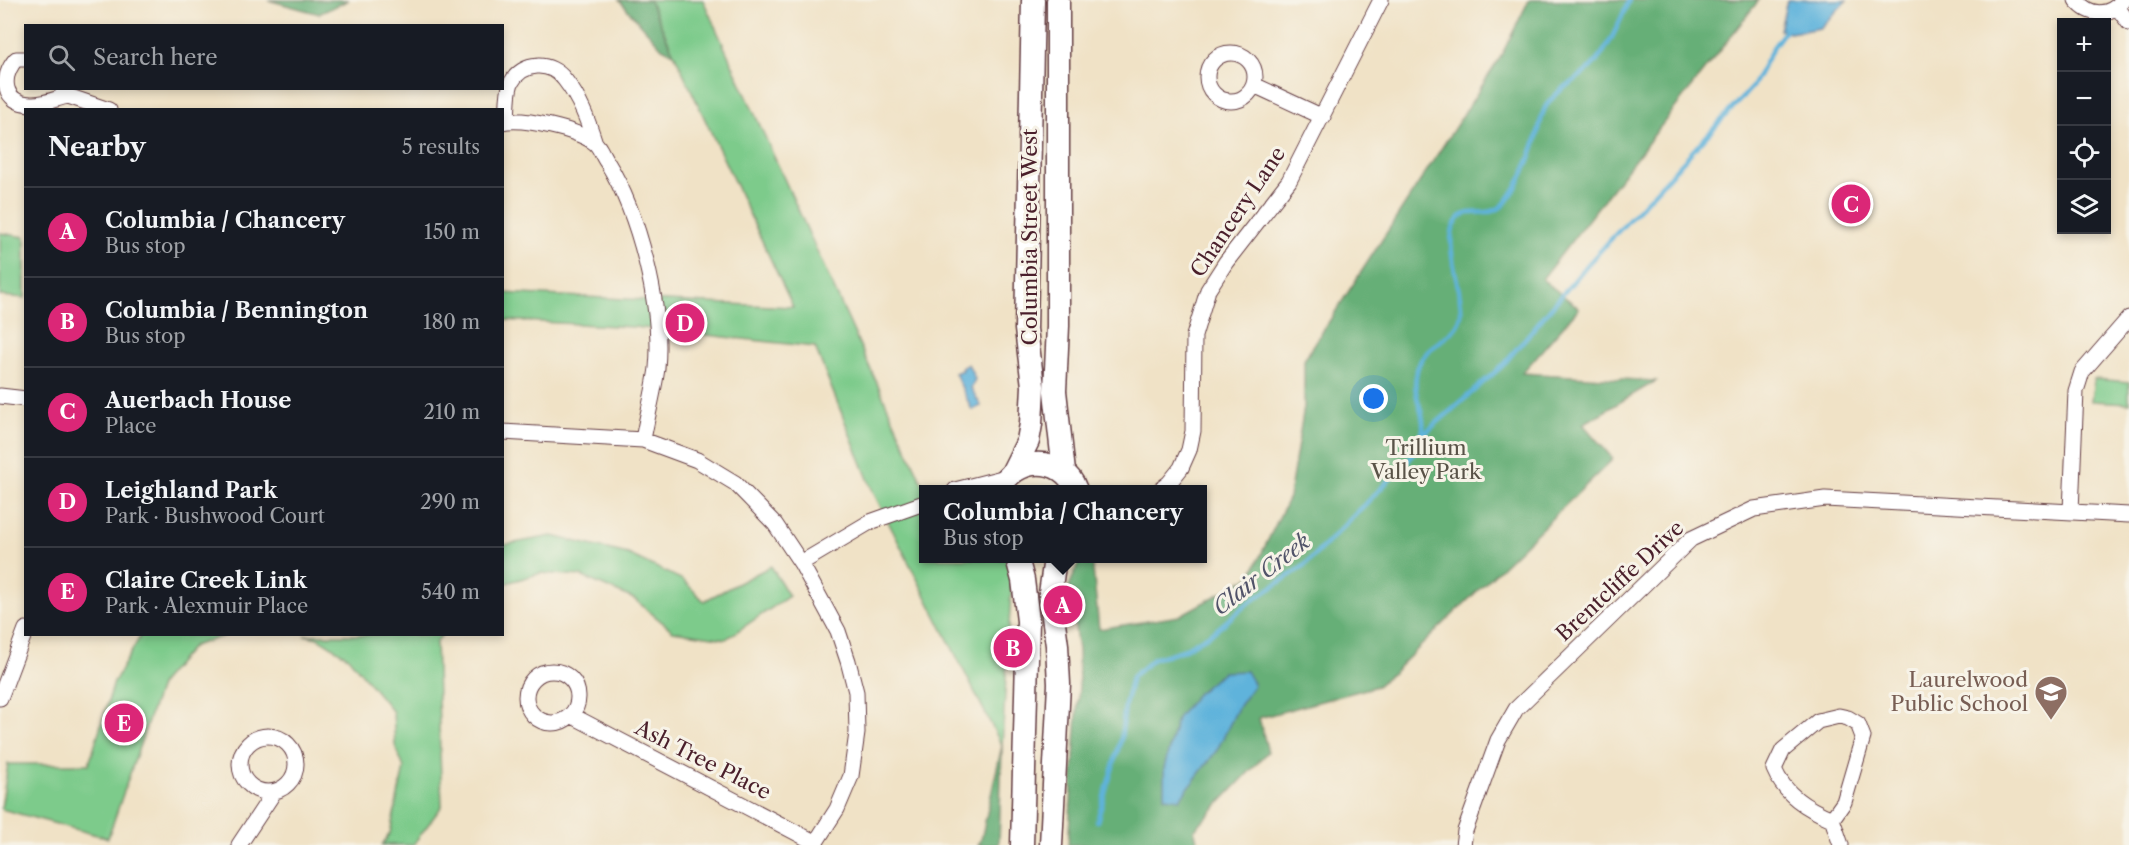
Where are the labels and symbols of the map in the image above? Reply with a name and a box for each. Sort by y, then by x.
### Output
street label: Columbia Street West [1017,128,1042,346]
street label: Chancery Lane [1185,142,1290,282]
pin: C [1832,182,1870,226]
pin: D [666,300,704,346]
your location [1359,384,1388,413]
park label: Trillium Valley Park [1370,435,1482,484]
street label: Brentcliffe Drive [1551,515,1689,646]
water label: Clair Creek [1207,528,1316,621]
pin: A [1044,582,1082,628]
pin: B [994,626,1032,670]
place label: Laurelwood Public School [1891,667,2028,716]
school or university icon: Laurelwood Public School [2033,674,2069,721]
pin: E [104,700,144,746]
street label: Ash Tree Place [630,714,775,805]

